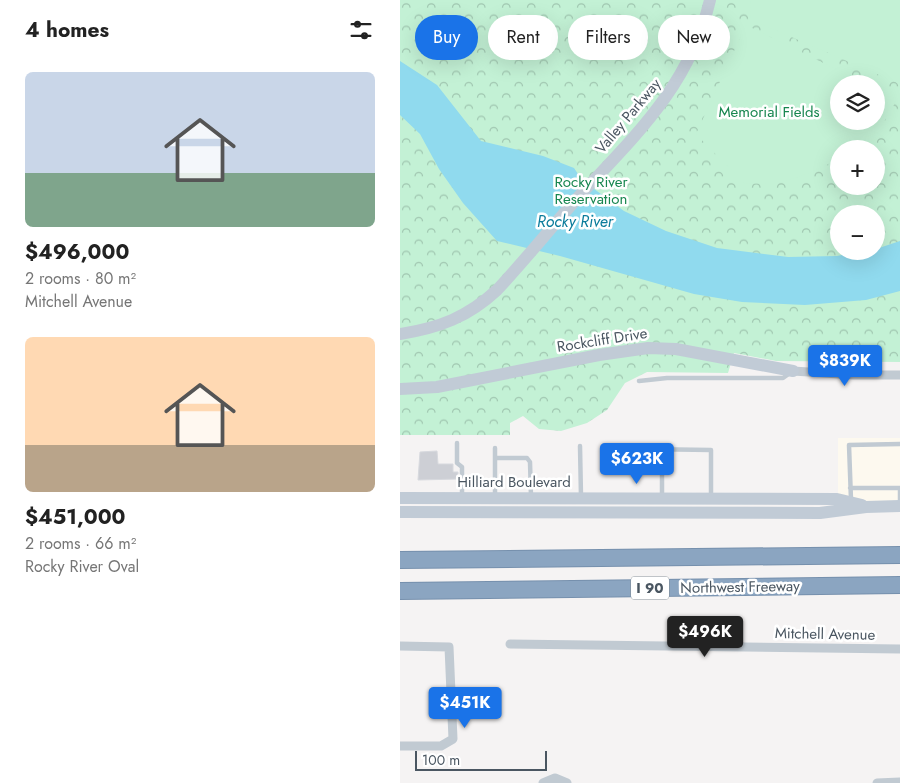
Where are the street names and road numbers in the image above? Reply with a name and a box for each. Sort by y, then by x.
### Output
street label: Valley Parkway [590,73,666,158]
street label: Rockcliff Drive [555,322,649,358]
street label: Hilliard Boulevard [457,471,571,493]
street label: Northwest Freeway [680,575,800,599]
road number: I 90 [631,576,669,600]
street label: Mitchell Avenue [775,622,876,646]

